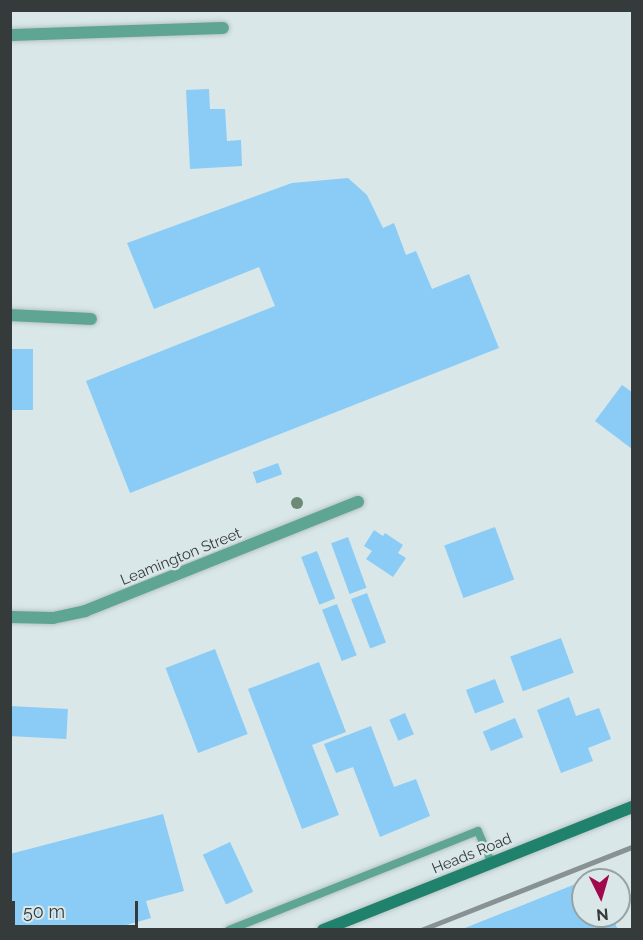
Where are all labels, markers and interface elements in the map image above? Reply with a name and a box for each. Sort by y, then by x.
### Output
street label: Leamington Street [118,525,244,589]
street label: Heads Road [430,830,514,878]
north arrow [571,868,631,928]
scale bar [15,889,141,927]
text: 50 m [23,901,65,922]
text: N [596,904,609,924]

